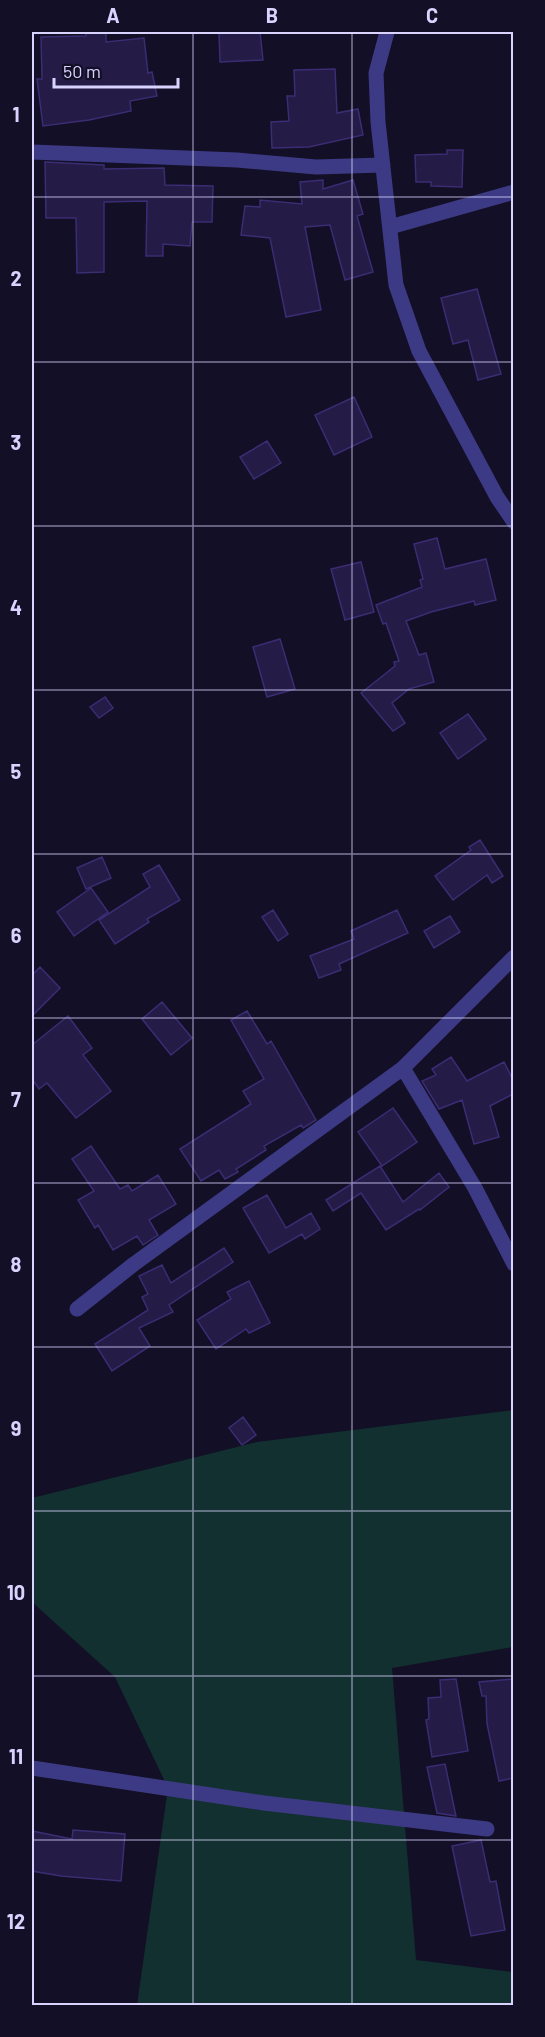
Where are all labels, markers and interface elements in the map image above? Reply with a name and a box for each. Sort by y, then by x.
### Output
text: A [106,3,120,27]
text: B [266,3,278,27]
text: C [426,3,438,27]
scale bar [54,51,178,89]
text: 50 m [63,60,101,82]
text: 1 [12,102,20,126]
text: 2 [10,266,22,290]
text: 3 [11,430,21,454]
text: 4 [10,595,22,619]
text: 5 [11,759,22,783]
text: 6 [11,923,22,947]
text: 7 [11,1087,21,1111]
text: 8 [11,1252,22,1276]
text: 9 [11,1416,21,1440]
text: 10 [7,1580,25,1604]
text: 11 [9,1744,23,1768]
text: 12 [7,1909,25,1933]

